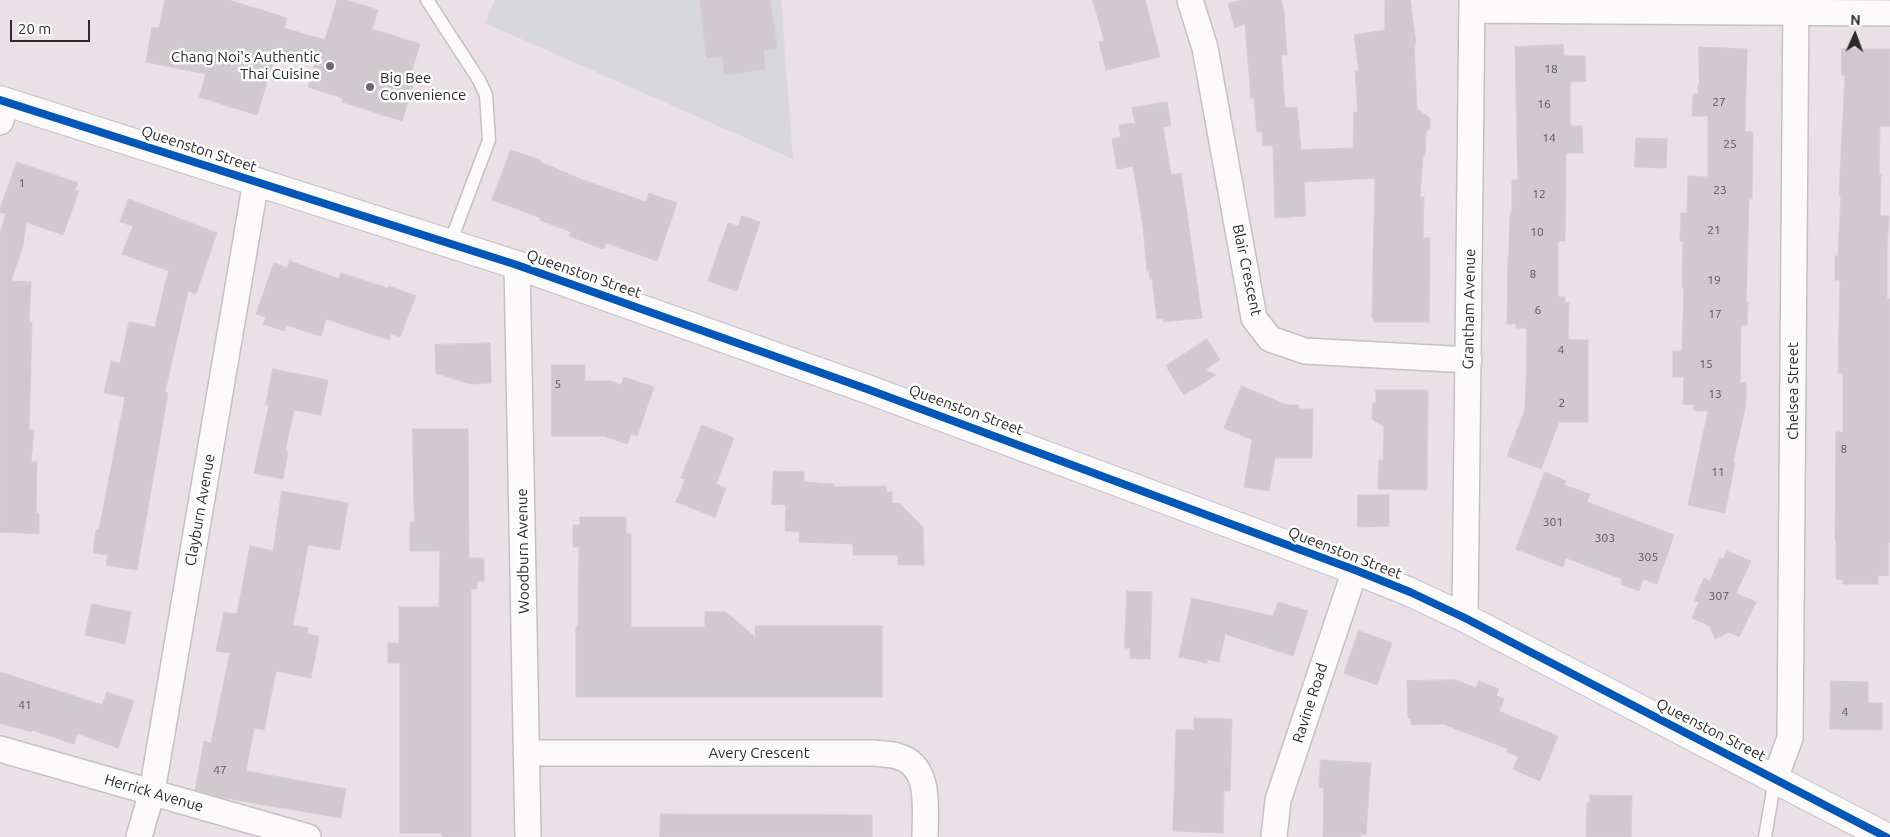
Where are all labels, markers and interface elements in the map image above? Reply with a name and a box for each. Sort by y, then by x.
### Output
scale bar [12,10,92,42]
north arrow [1830,10,1880,60]
text: N [1850,12,1861,28]
text: 20 m [18,20,51,37]
place label: Chang Noi's Authentic Thai Cuisine [171,48,320,83]
marker: Chang Noi's Authentic Thai Cuisine [324,60,336,72]
house number: 18 [1544,62,1558,76]
place label: Big Bee Convenience [380,69,466,104]
marker: Big Bee Convenience [364,81,376,93]
house number: 27 [1712,95,1726,109]
house number: 16 [1537,97,1551,111]
street label: Queenston Street [139,122,259,176]
house number: 14 [1542,131,1556,145]
house number: 25 [1723,137,1737,151]
house number: 1 [19,176,25,190]
house number: 23 [1713,183,1727,197]
house number: 12 [1532,187,1546,201]
street label: Blair Crescent [1228,223,1266,317]
house number: 21 [1707,223,1721,237]
house number: 10 [1530,225,1544,239]
street label: Queenston Street [524,246,644,302]
street label: Grantham Avenue [1459,248,1479,370]
house number: 8 [1530,267,1536,281]
house number: 19 [1707,273,1721,287]
house number: 6 [1535,303,1541,317]
house number: 17 [1708,307,1722,321]
street label: Chelsea Street [1784,342,1802,440]
house number: 4 [1558,343,1564,357]
house number: 15 [1699,357,1713,371]
house number: 5 [555,377,561,391]
street label: Queenston Street [906,381,1026,439]
house number: 13 [1708,387,1722,401]
house number: 2 [1559,396,1565,410]
house number: 8 [1841,442,1847,456]
street label: Clayburn Avenue [181,452,219,568]
house number: 11 [1711,465,1725,479]
street label: Woodburn Avenue [513,488,533,614]
house number: 301 [1543,515,1563,529]
street label: Queenston Street [1286,523,1404,583]
house number: 303 [1595,531,1615,545]
house number: 305 [1638,550,1658,564]
house number: 307 [1709,589,1729,603]
street label: Ravine Road [1289,661,1331,745]
street label: Queenston Street [1653,695,1769,765]
house number: 41 [18,698,32,712]
house number: 4 [1842,705,1848,719]
street label: Avery Crescent [708,744,810,762]
house number: 47 [213,763,227,777]
street label: Herrick Avenue [102,770,206,816]

